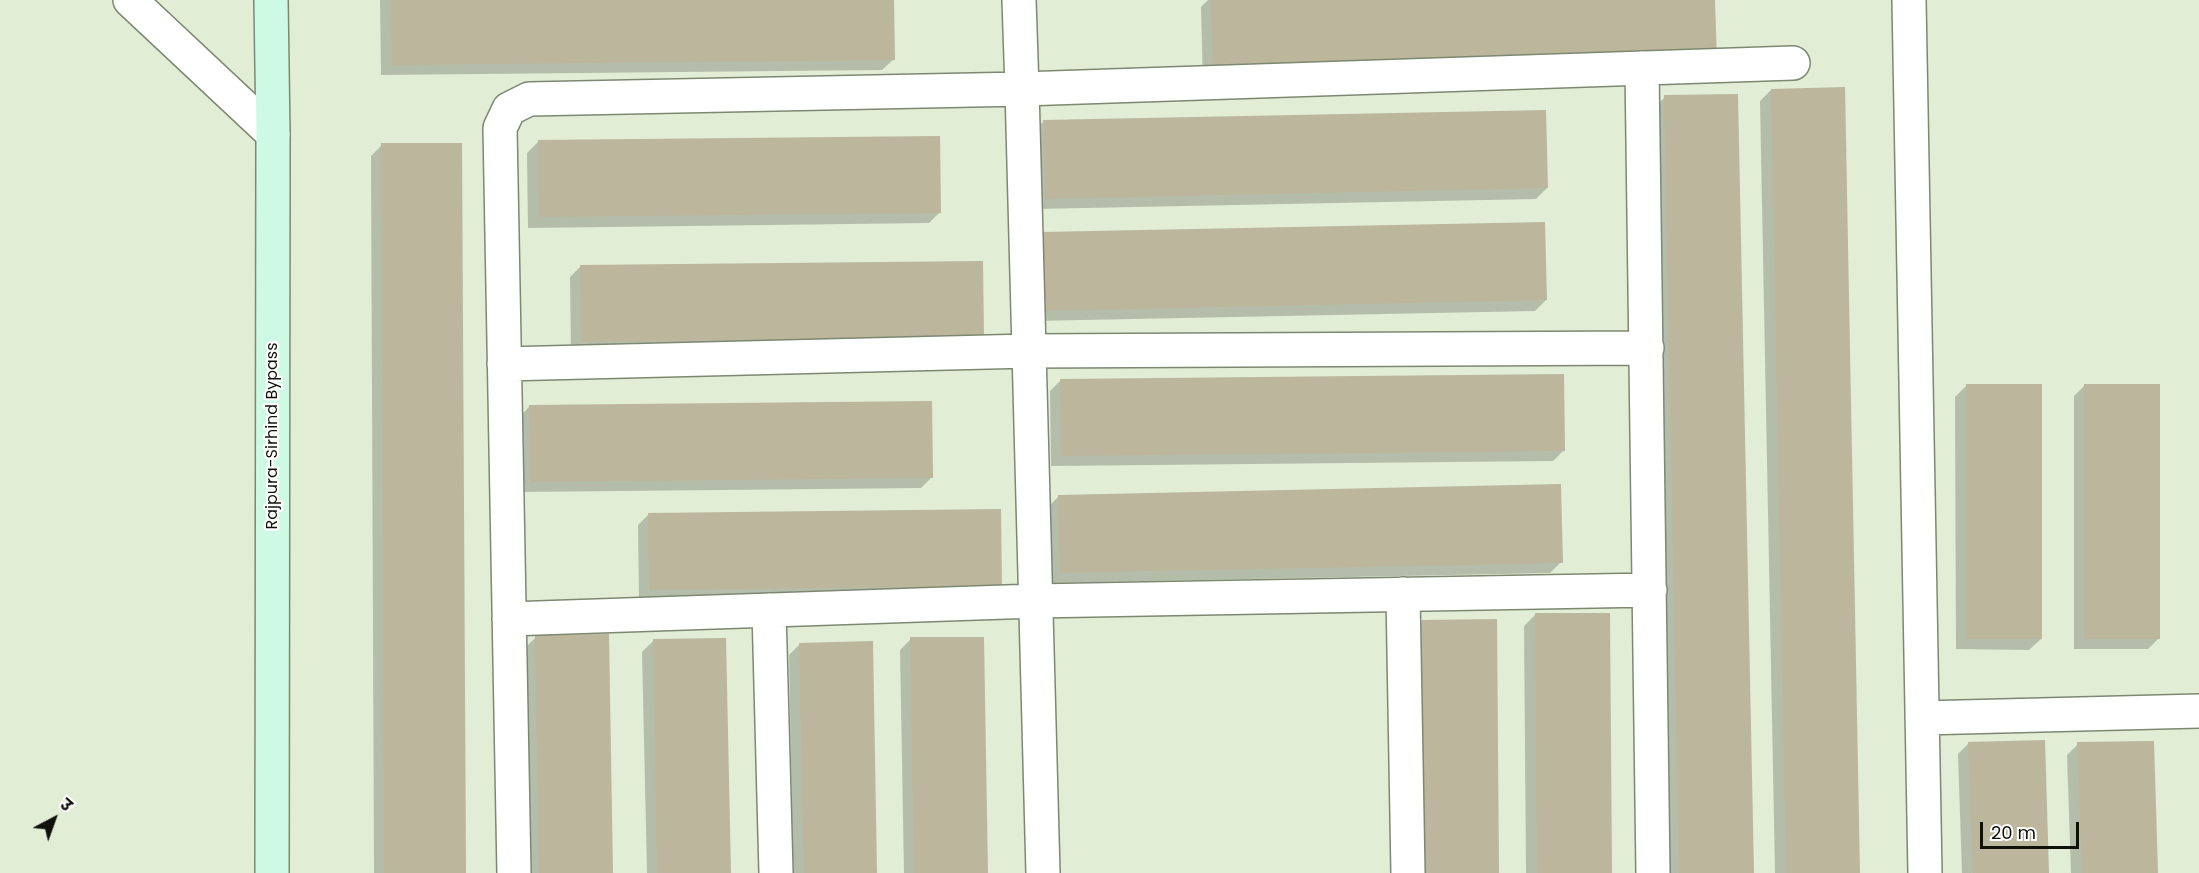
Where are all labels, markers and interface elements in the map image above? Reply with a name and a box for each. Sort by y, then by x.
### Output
street label: Rajpura-Sirhind Bypass [263,342,283,530]
north arrow [24,789,84,849]
text: उ [55,793,77,817]
scale bar [1983,810,2082,848]
text: 20 m [1991,820,2036,845]

